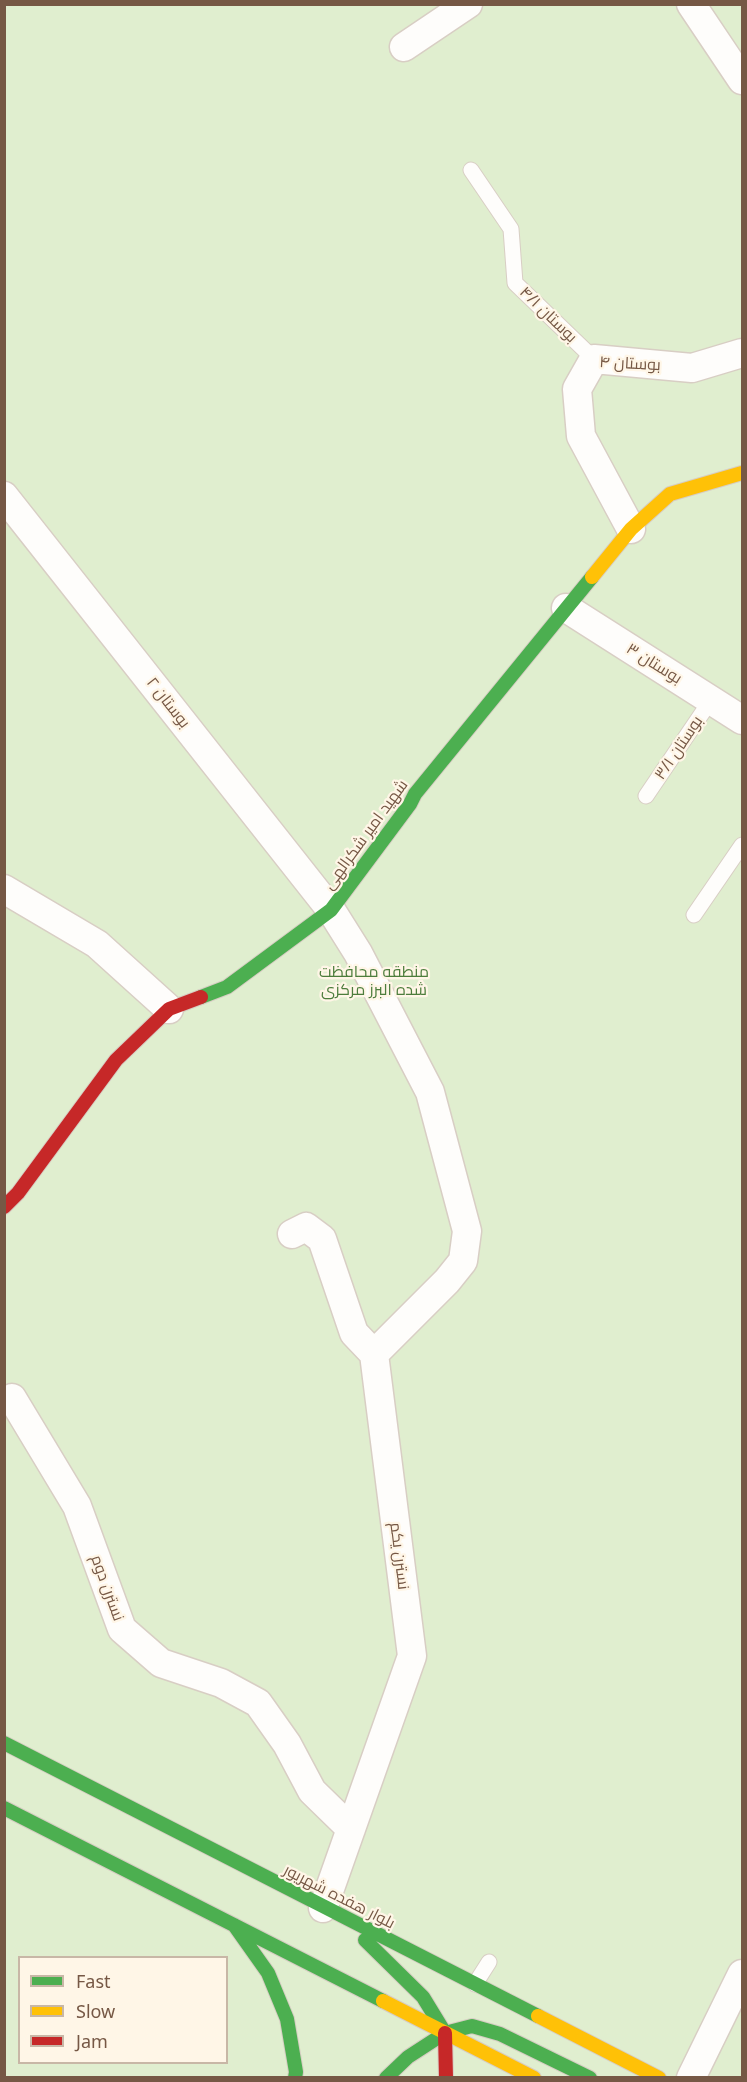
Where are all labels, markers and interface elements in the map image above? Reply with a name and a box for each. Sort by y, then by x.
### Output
street label: بوستان ۴/۱ [515,283,581,347]
street label: بوستان ۴ [599,353,661,375]
street label: بوستان ۳ [623,639,685,689]
street label: بوستان ۲ [142,674,194,732]
street label: بوستان ۳/۱ [651,712,707,784]
street label: شهید امیر شکرالهی [320,776,412,894]
park label: منطقه محافظت شده البرز مرکزی [319,962,429,1000]
street label: نسترن یکم [385,1521,413,1591]
street label: نسترن دوم [86,1552,128,1624]
street label: بلوار هفده شهریور [280,1861,398,1933]
legend [18,1956,228,2064]
text: Fast [76,1969,111,1993]
text: Slow [76,1999,115,2023]
text: Jam [76,2029,108,2053]

